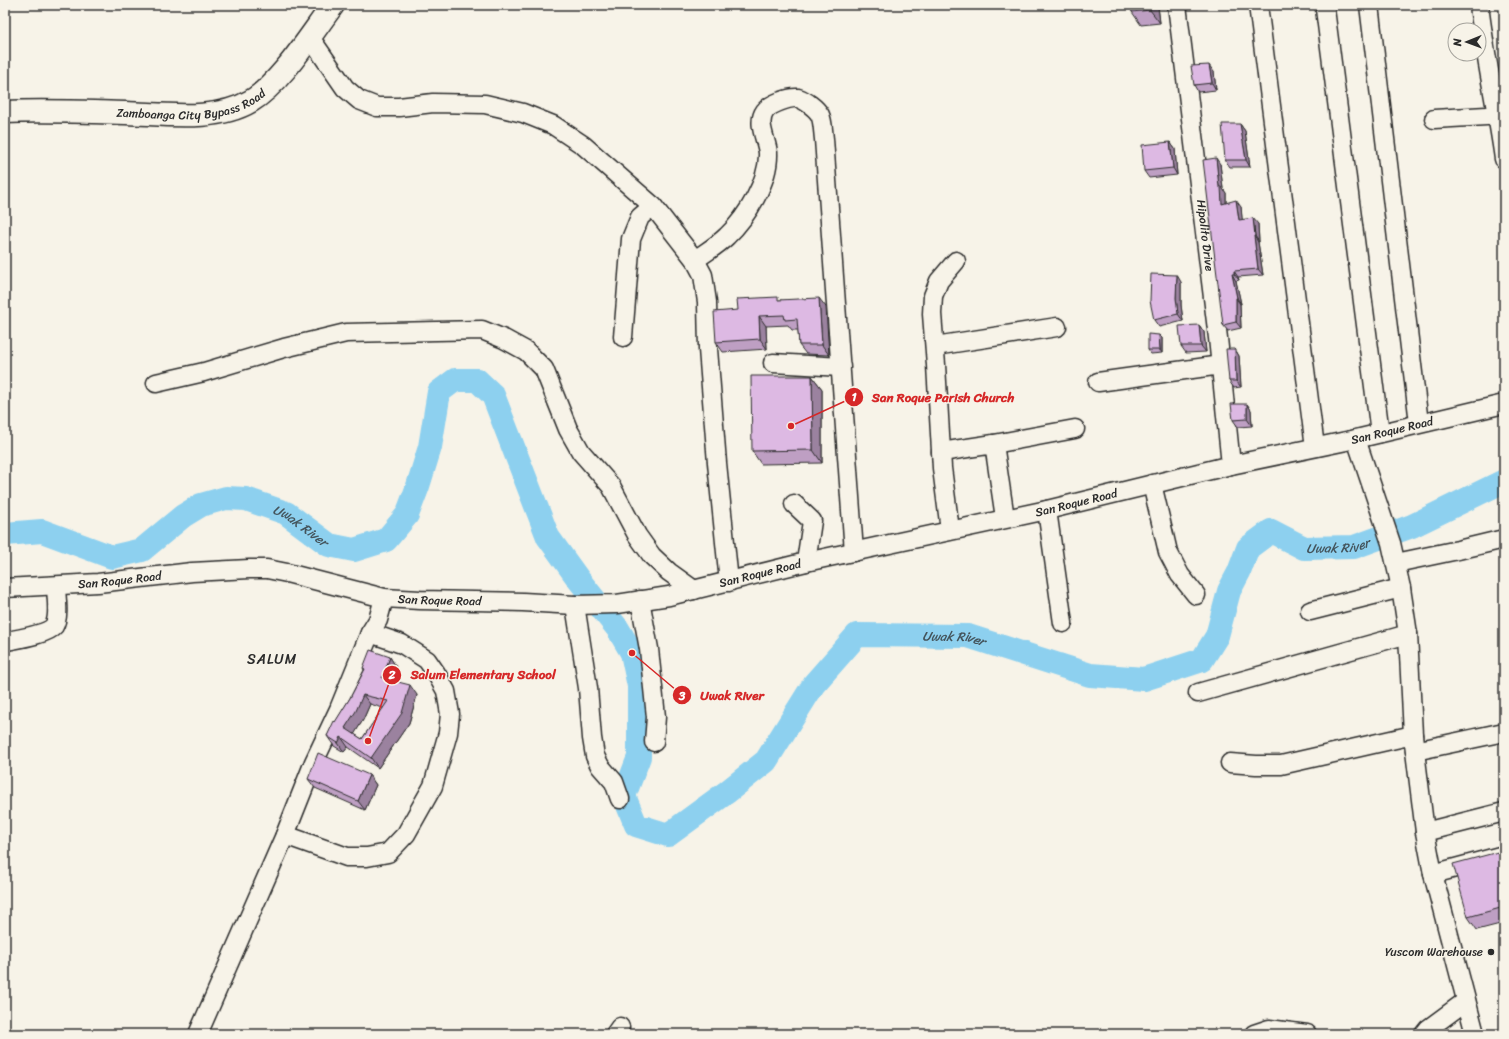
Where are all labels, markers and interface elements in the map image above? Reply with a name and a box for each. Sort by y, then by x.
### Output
north arrow [1447,22,1487,62]
text: N [1448,38,1467,47]
street label: Zamboanga City Bypass Road [116,83,271,126]
street label: Hipolito Drive [1190,198,1221,272]
callout: San Roque Parish Church [844,385,1023,410]
text: 1 [851,386,857,408]
text: San Roque Parish Church [871,386,1014,409]
street label: San Roque Road [1349,410,1437,451]
street label: San Roque Road [1033,482,1121,523]
water label: Uwak River [270,498,335,554]
water label: Uwak River [1306,530,1375,559]
street label: San Roque Road [717,552,805,594]
street label: San Roque Road [77,564,164,595]
street label: San Roque Road [397,588,483,612]
water label: Uwak River [922,624,991,653]
district label: SALUM [247,647,297,672]
callout: Salum Elementary School [382,662,564,687]
text: Salum Elementary School [409,663,557,686]
text: 2 [388,664,396,686]
callout: Uwak River [672,683,772,708]
text: Uwak River [700,684,765,707]
text: 3 [678,685,686,707]
place label: Yuscom Warehouse [1385,941,1483,963]
marker: Yuscom Warehouse [1486,947,1496,957]

